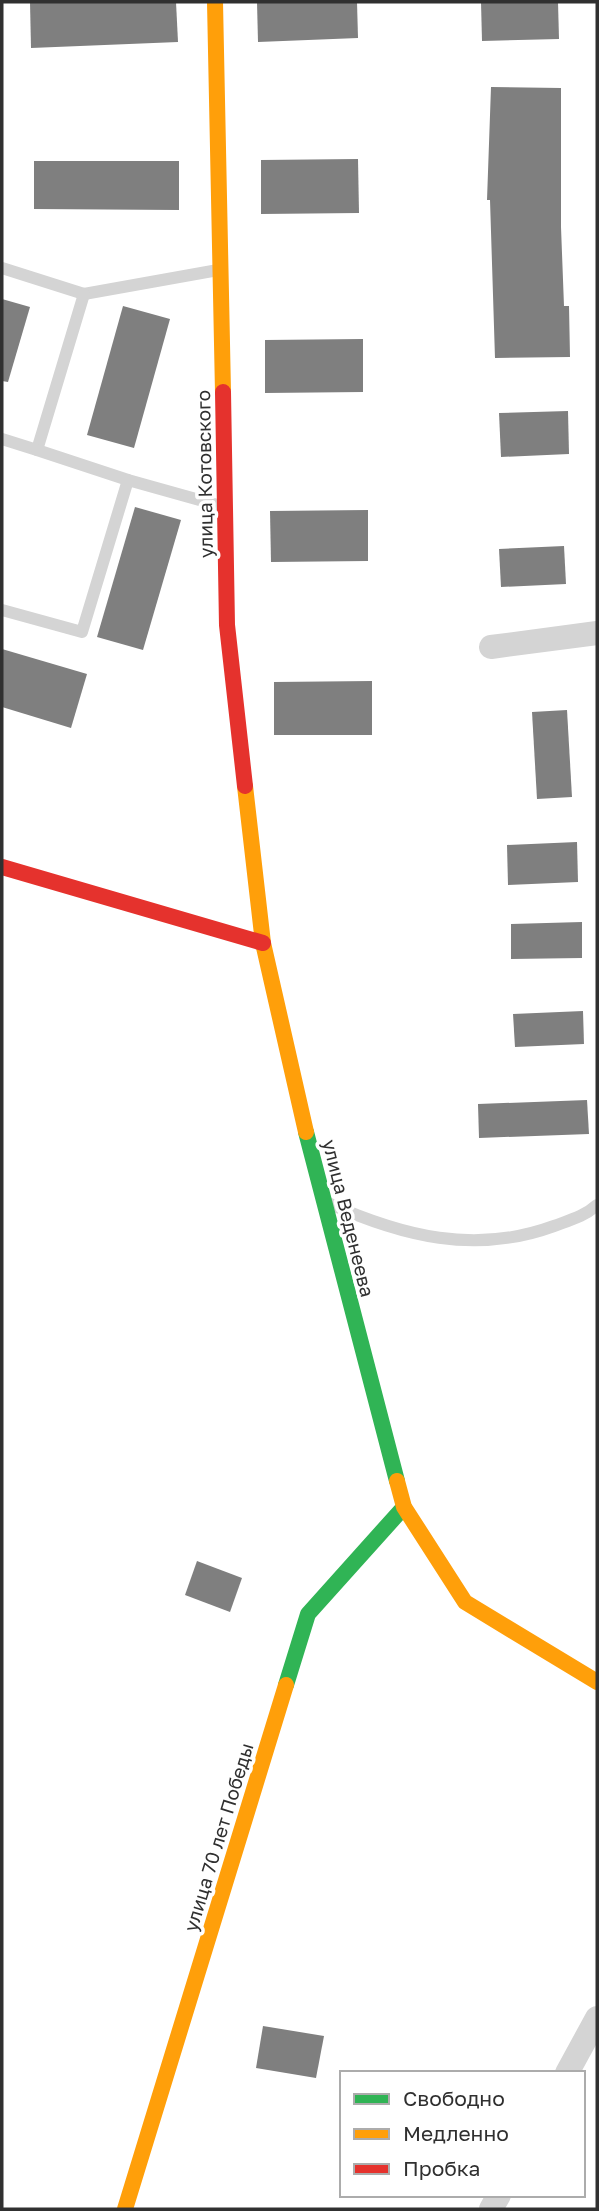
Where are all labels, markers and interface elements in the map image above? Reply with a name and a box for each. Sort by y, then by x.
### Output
street label: улица Котовского [191,390,217,558]
street label: улица Веденеева [318,1137,380,1299]
street label: улица 70 лет Победы [178,1740,258,1934]
legend [340,2071,585,2197]
text: Свободно [403,2085,505,2111]
text: Медленно [403,2120,509,2146]
text: Пробка [403,2155,481,2181]

